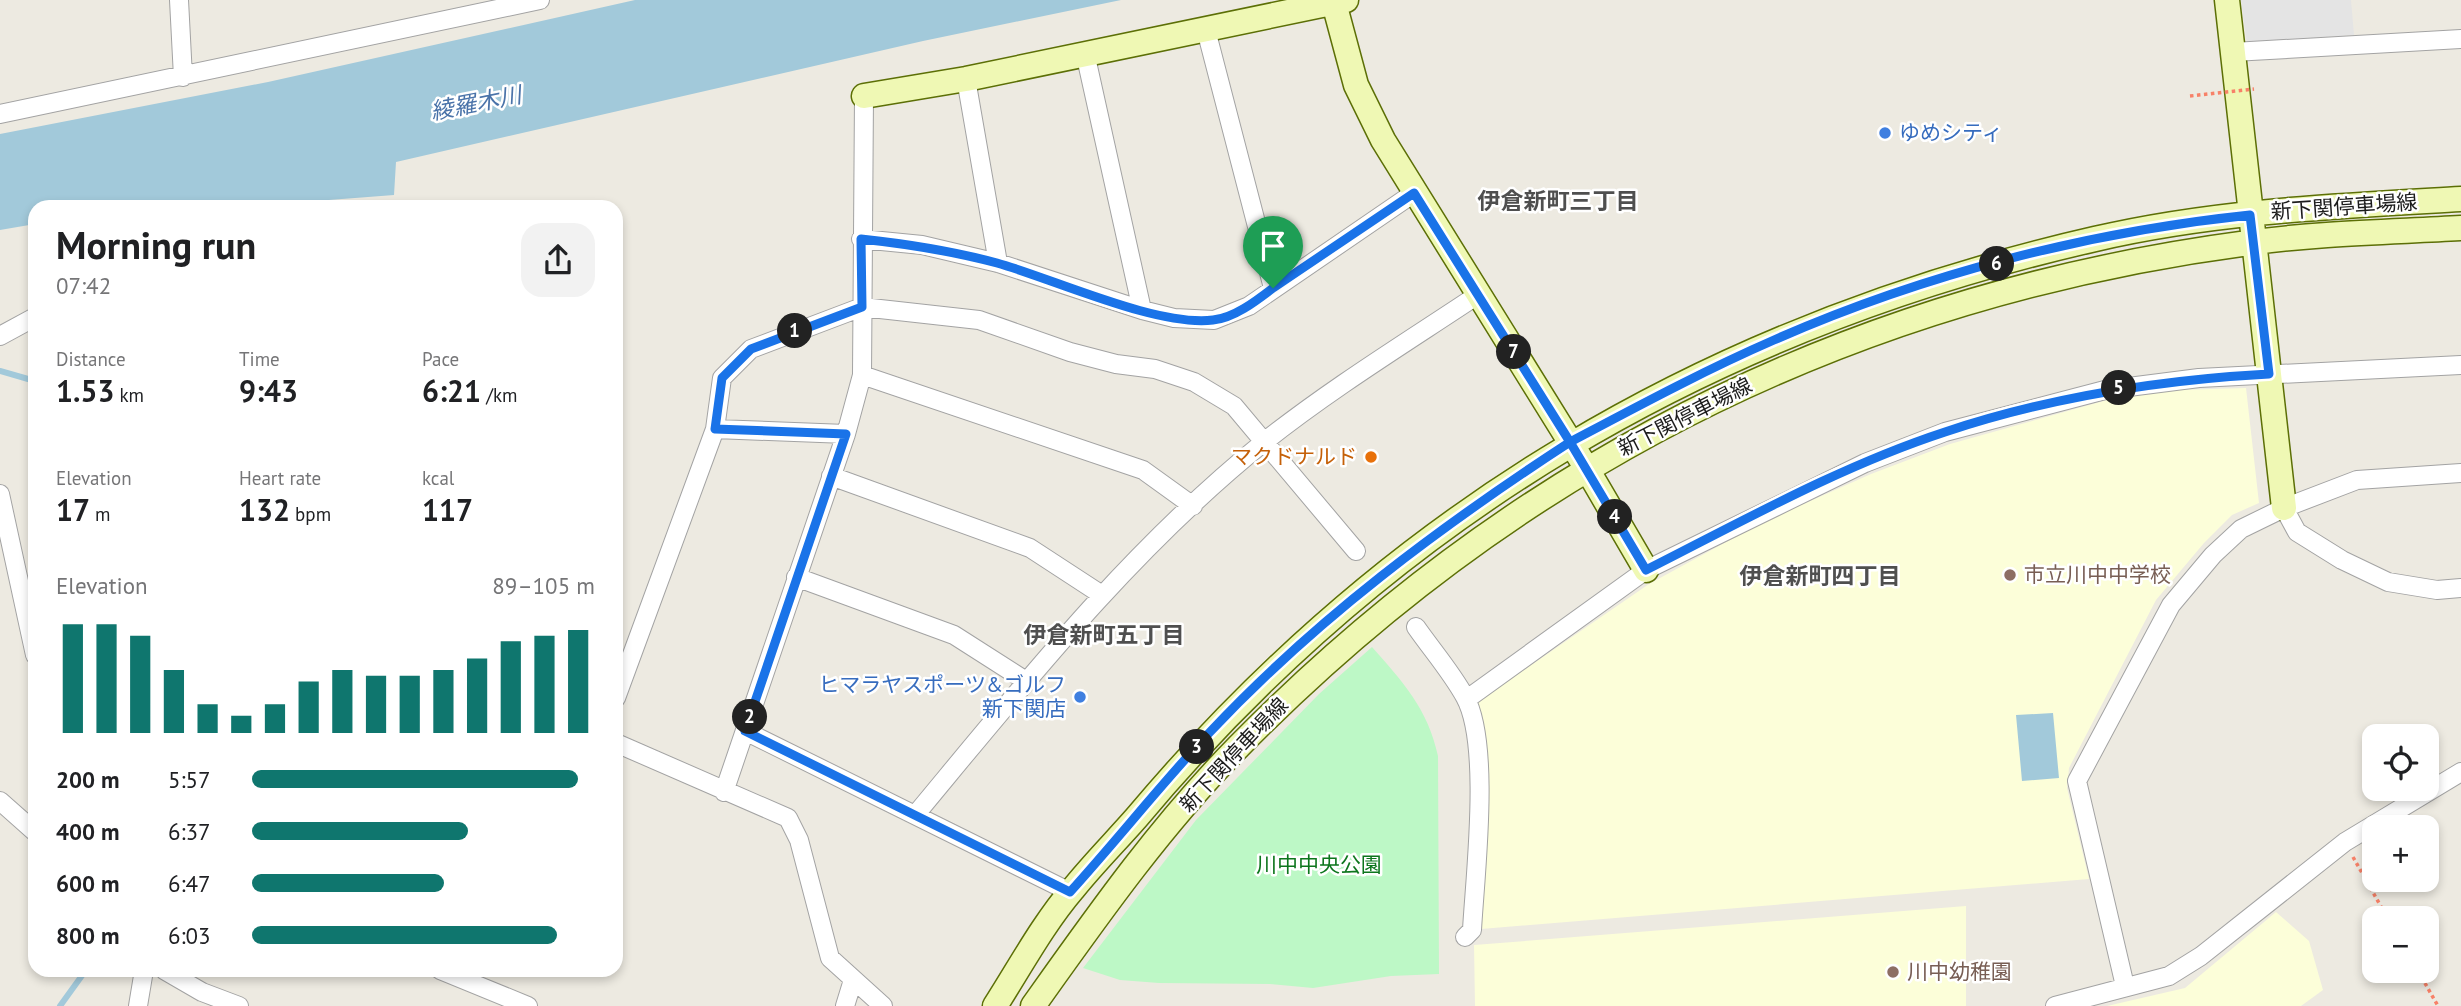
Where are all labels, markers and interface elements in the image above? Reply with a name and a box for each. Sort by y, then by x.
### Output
water label: 綾羅木川 [428,79,527,126]
place label: ゆめシティ [1899,119,2003,146]
marker: ゆめシティ [1877,125,1893,141]
district label: 伊倉新町三丁目 [1478,186,1639,215]
street label: 新下関停車場線 [2270,188,2418,225]
pin [1243,216,1303,288]
text: Morning run [56,220,256,269]
button: share [521,223,595,297]
icon: arrive [1254,227,1292,265]
pin: 6 [1980,246,2014,282]
text: 6 [1991,251,2002,275]
text: 07:42 [56,271,111,300]
pin: 1 [778,314,812,348]
text: 1 [789,318,800,342]
pin: 7 [1496,334,1532,370]
text: 7 [1508,339,1519,363]
text: Distance [56,347,126,371]
text: Time [239,347,280,371]
text: Pace [422,347,459,371]
pin: 5 [2102,370,2136,406]
text: 1.53 [56,371,114,410]
text: 9:43 [239,371,298,410]
text: 6:21 [422,371,481,410]
street label: 新下関停車場線 [1613,371,1756,462]
text: 5 [2113,375,2124,399]
text: km [114,383,144,407]
text: /km [481,383,517,407]
place label: マクドナルド [1231,443,1357,470]
marker: マクドナルド [1363,449,1379,465]
text: Elevation [56,466,132,490]
text: Heart rate [239,466,321,490]
text: kcal [422,466,454,490]
text: 17 [56,490,90,529]
text: 132 [239,490,290,529]
text: 117 [422,490,473,529]
pin: 4 [1598,500,1632,534]
text: m [90,502,111,526]
text: bpm [290,502,331,526]
text: 4 [1609,504,1620,528]
district label: 伊倉新町四丁目 [1740,561,1901,590]
place label: 市立川中中学校 [2024,561,2171,588]
marker: 市立川中中学校 [2002,567,2018,583]
text: Elevation [56,571,148,600]
text: 89–105 m [492,571,595,600]
district label: 伊倉新町五丁目 [1024,620,1185,649]
place label: ヒマラヤスポーツ&ゴルフ 新下関店 [818,671,1066,722]
marker: ヒマラヤスポーツ&ゴルフ 新下関店 [1072,689,1088,705]
street label: 新下関停車場線 [1174,692,1294,818]
pin: 2 [732,700,768,734]
text: 2 [744,704,755,728]
map controls [2362,724,2439,983]
button: locate [2362,724,2439,801]
pin: 3 [1180,730,1214,764]
text: 3 [1191,734,1202,758]
text: 200 m [56,765,119,794]
text: 5:57 [168,765,211,794]
button: + [2362,815,2439,892]
text: 400 m [56,817,119,846]
text: 6:37 [168,817,211,846]
park label: 川中中央公園 [1256,851,1382,878]
text: 600 m [56,869,119,898]
text: 6:47 [168,869,211,898]
button: − [2362,906,2439,983]
text: 800 m [56,921,119,950]
text: 6:03 [168,921,211,950]
place label: 川中幼稚園 [1907,958,2012,985]
marker: 川中幼稚園 [1885,964,1901,980]

